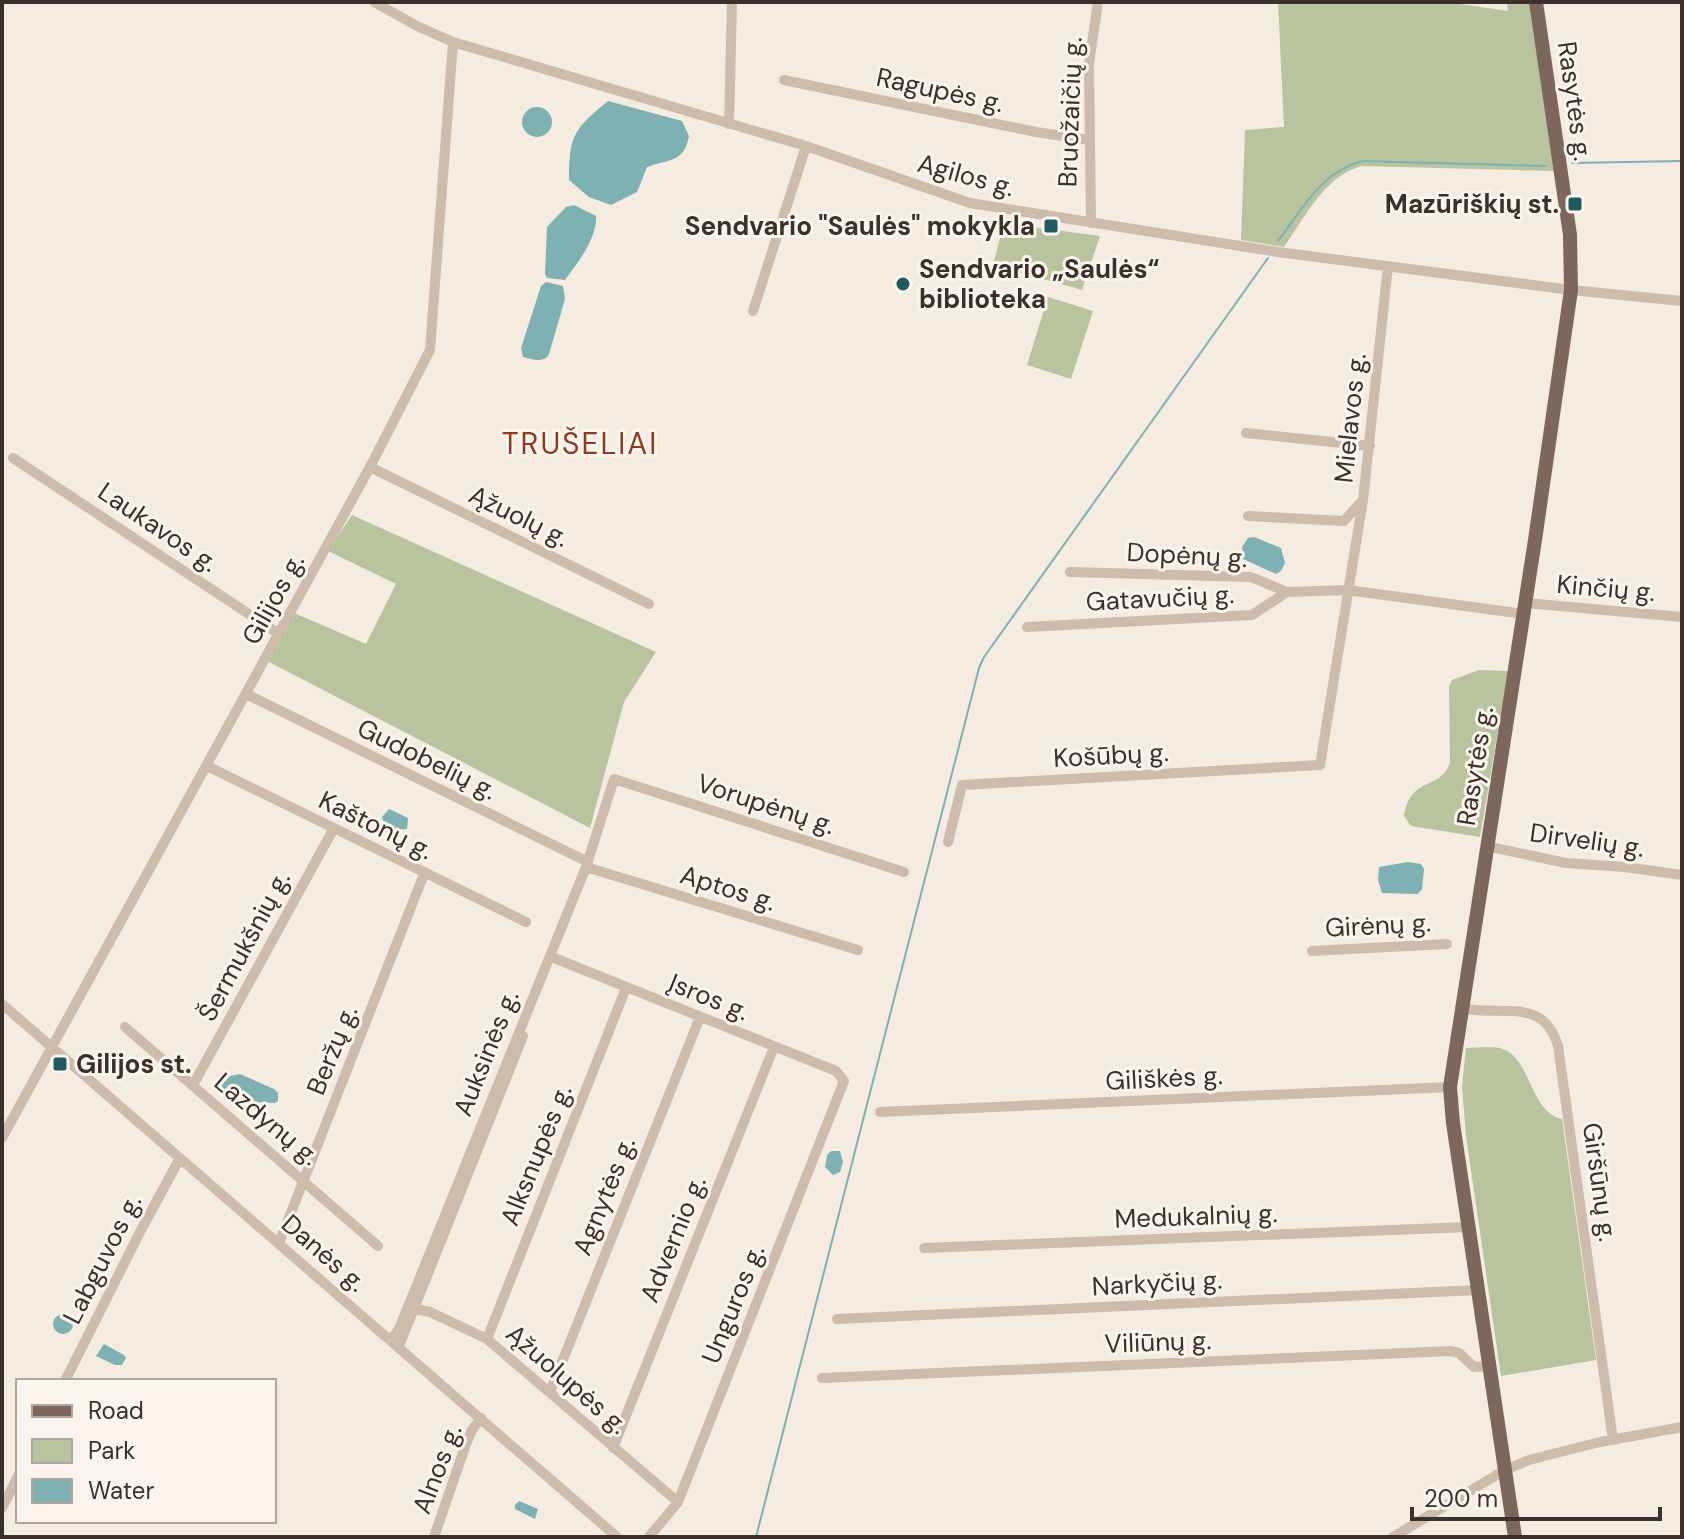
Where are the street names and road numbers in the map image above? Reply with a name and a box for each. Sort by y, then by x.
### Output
street label: Bruožaičių g. [1050,36,1090,188]
street label: Rasytės g. [1550,39,1600,163]
street label: Ragupės g. [873,60,1007,120]
street label: Agilos g. [914,146,1018,204]
street label: Mielavos g. [1326,351,1374,485]
street label: Laukavos g. [91,474,225,580]
street label: Ąžuolų g. [464,477,574,555]
street label: Dopėnų g. [1126,535,1248,575]
street label: Gilijos g. [234,547,312,651]
street label: Kinčių g. [1555,567,1657,609]
street label: Gatavučių g. [1085,577,1235,619]
street label: Rasytės g. [1449,704,1501,828]
street label: Gudobelių g. [352,711,502,807]
street label: Košūbų g. [1052,735,1170,775]
street label: Vorupėnų g. [693,766,839,842]
street label: Kaštonų g. [313,783,439,867]
street label: Dirvelių g. [1528,815,1646,865]
street label: Aptos g. [676,857,780,919]
street label: Šermukšnių g. [190,865,298,1027]
street label: Girėnų g. [1324,905,1432,945]
street label: Įsros g. [663,965,754,1028]
street label: Auksinės g. [445,985,527,1121]
street label: Beržų g. [299,1000,365,1100]
street label: Giliškės g. [1104,1058,1224,1098]
street label: Lazdynų g. [207,1065,327,1173]
street label: Alksnupės g. [492,1080,580,1230]
street label: Giršūnų g. [1575,1120,1625,1244]
street label: Agnytės g. [565,1132,643,1260]
street label: Advernio g. [632,1171,714,1307]
street label: Labguvos g. [55,1188,149,1330]
street label: Medukalnių g. [1114,1196,1278,1236]
street label: Danės g. [275,1207,373,1299]
street label: Unguros g. [694,1239,772,1369]
street label: Narkyčių g. [1091,1263,1223,1303]
street label: Ąžuolupės g. [499,1317,635,1441]
street label: Viliūnų g. [1104,1323,1212,1361]
street label: Alnos g. [404,1419,470,1519]

